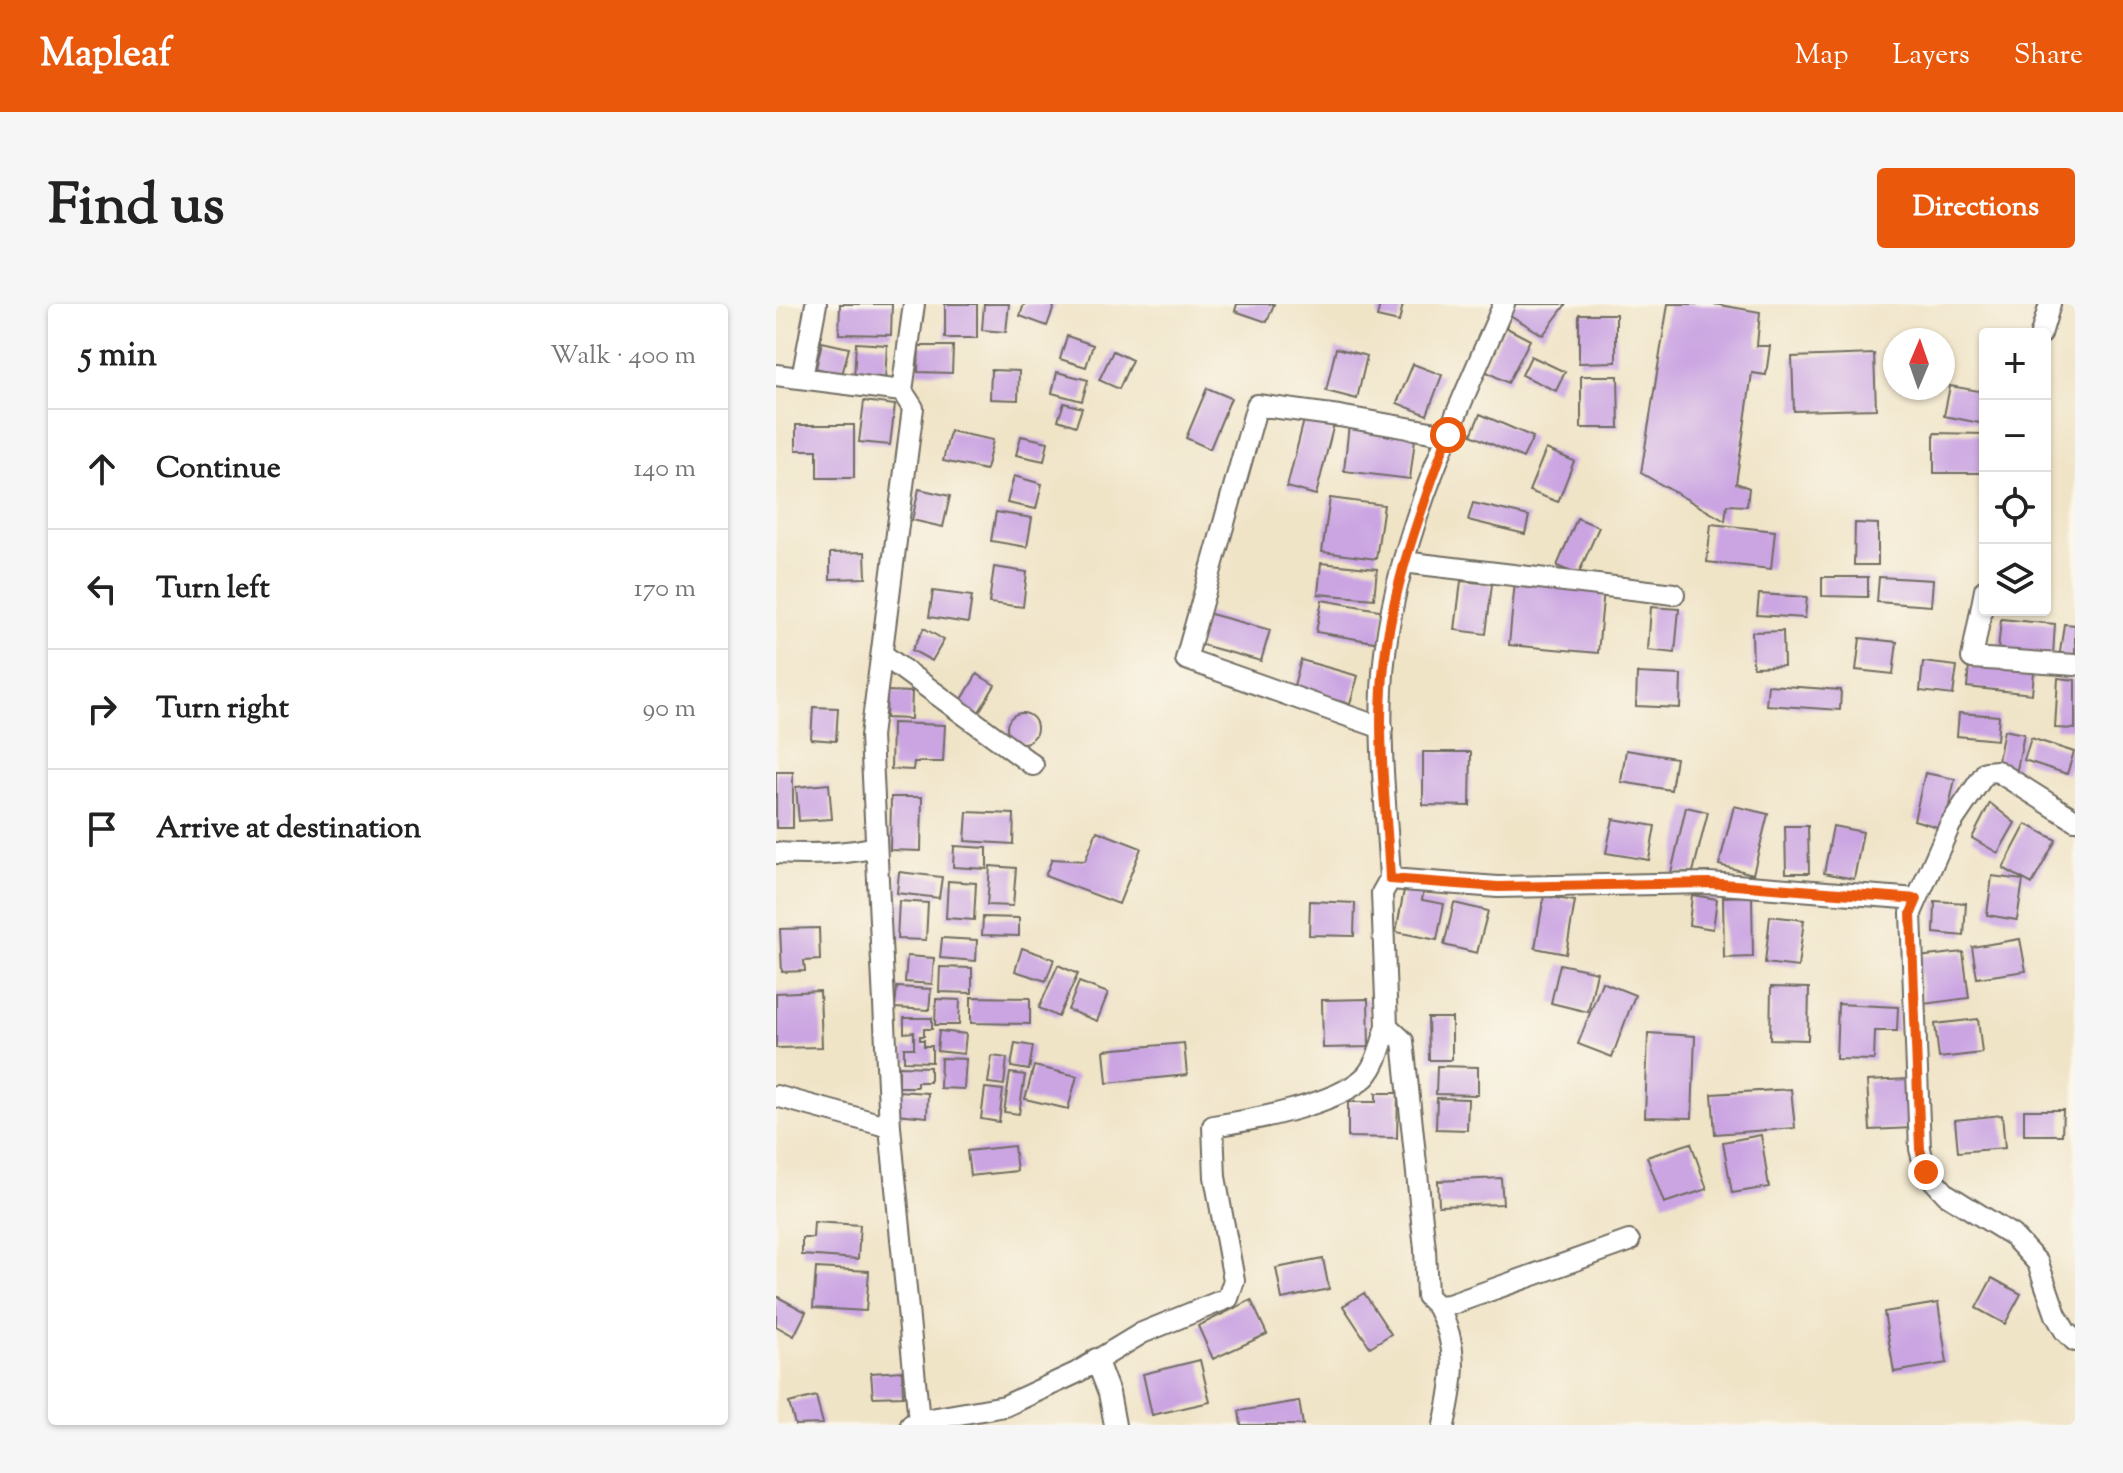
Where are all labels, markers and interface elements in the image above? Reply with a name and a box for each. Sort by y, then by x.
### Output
text: Mapleaf [40,29,172,83]
text: Map [1795,36,1848,76]
text: Layers [1892,36,1970,76]
text: Share [2014,36,2083,76]
text: Find us [48,168,224,249]
button: Directions [1877,168,2075,248]
north arrow [1883,328,1955,400]
map controls [1979,328,2051,616]
button: + [1979,328,2051,400]
text: 5 min [80,332,157,381]
text: Walk · 400 m [550,338,696,375]
button: − [1979,400,2051,472]
route start [1430,417,1466,453]
icon: ahead [80,447,124,491]
text: Continue [156,448,281,491]
text: 140 m [633,451,696,488]
button: locate [1979,472,2051,544]
button: layers [1979,544,2051,616]
icon: left [80,567,124,611]
text: Turn left [156,568,270,611]
text: 170 m [634,571,696,608]
icon: right [80,687,124,731]
text: Turn right [156,688,289,731]
text: 90 m [643,691,696,728]
icon: arrive [80,807,124,851]
text: Arrive at destination [156,808,421,851]
route end [1908,1154,1944,1190]

